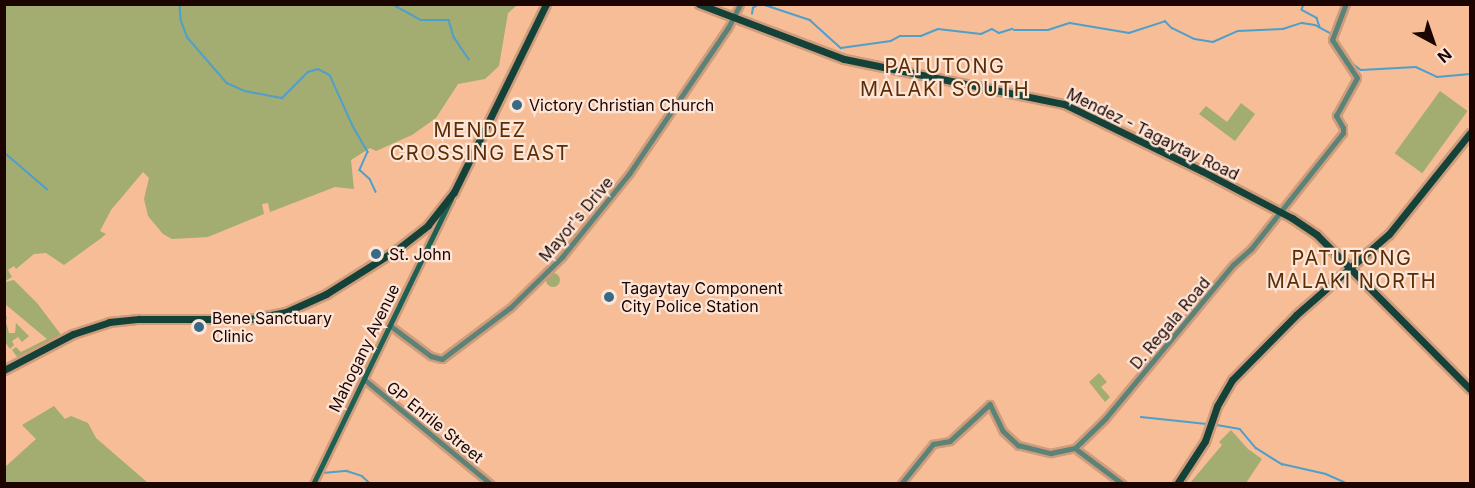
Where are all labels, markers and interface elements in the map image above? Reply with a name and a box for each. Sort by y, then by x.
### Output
north arrow [1403,12,1463,72]
text: N [1433,44,1456,67]
district label: PATUTONG MALAKI SOUTH [860,54,1030,101]
street label: Mendez - Tagaytay Road [1064,84,1242,184]
place label: Victory Christian Church [529,95,714,115]
marker: Victory Christian Church [510,98,524,112]
district label: MENDEZ CROSSING EAST [390,118,570,165]
street label: Mayor's Drive [535,173,617,265]
place label: St. John [389,244,451,264]
marker: St. John [367,245,385,263]
district label: PATUTONG MALAKI NORTH [1267,247,1437,294]
street label: D. Regala Road [1126,273,1214,373]
place label: Tagaytay Component City Police Station [621,278,783,316]
street label: Mahogany Avenue [325,281,403,415]
marker: Tagaytay Component City Police Station [602,290,616,304]
place label: Bene Sanctuary Clinic [212,308,332,346]
marker: Bene Sanctuary Clinic [190,318,208,336]
street label: GP Enrile Street [383,377,487,467]

